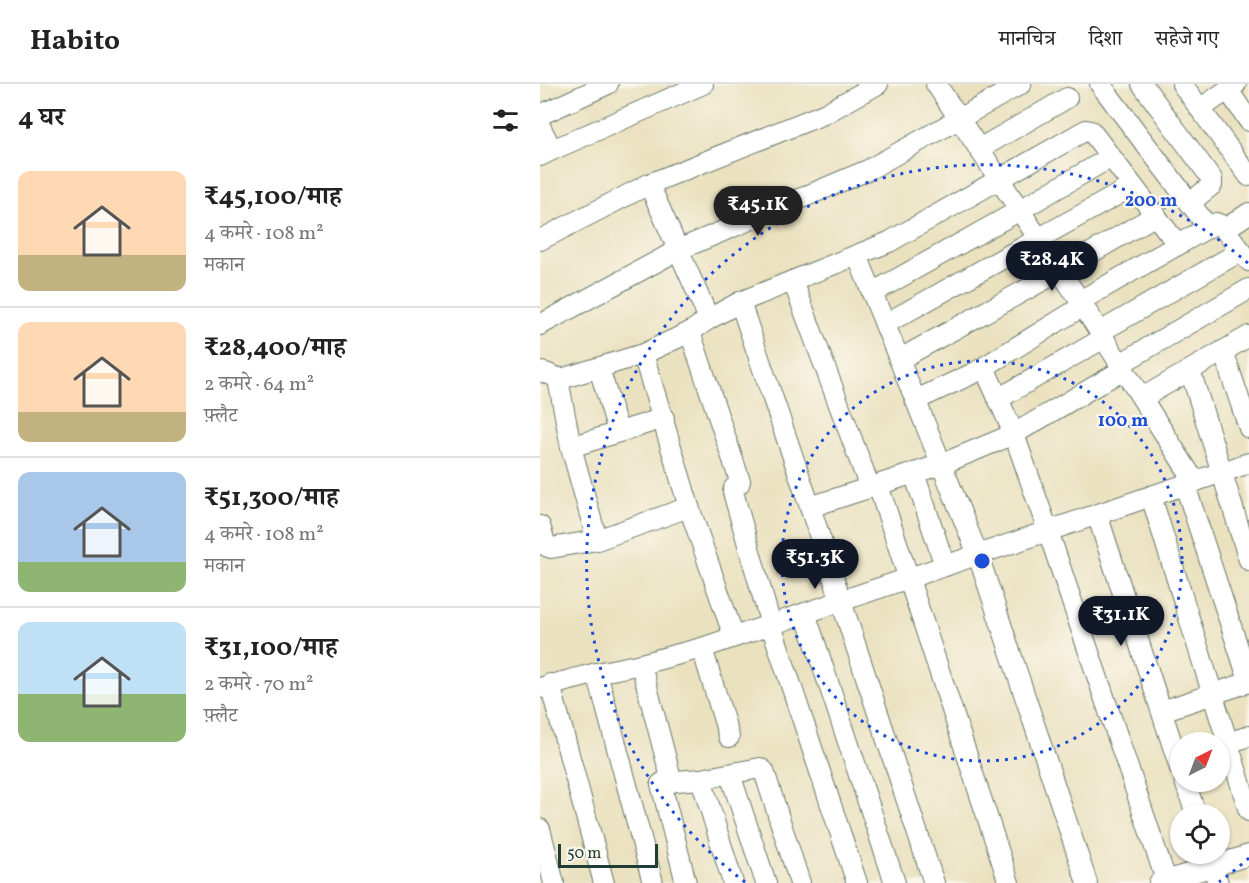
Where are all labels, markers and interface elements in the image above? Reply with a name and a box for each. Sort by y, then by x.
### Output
text: Habito [30,22,120,61]
text: मानचित्र [999,25,1056,54]
text: दिशा [1089,25,1122,54]
text: सहेजे गए [1155,25,1219,54]
text: 4 घर [18,100,65,136]
icon: filters [489,104,522,137]
text: ₹45,100/माह [204,179,342,215]
pin: ₹45.1K [709,186,807,237]
text: 200 m [1125,189,1177,214]
text: ₹45.1K [728,191,788,219]
icon: home [66,195,138,267]
text: 4 कमरे · 108 m² [204,220,324,248]
pin: ₹28.4K [1003,241,1101,292]
text: ₹28.4K [1020,246,1084,274]
text: मकान [204,252,245,280]
text: ₹28,400/माह [204,330,346,366]
icon: home [66,346,138,418]
text: 2 कमरे · 64 m² [204,371,314,399]
text: फ़्लैट [204,403,237,431]
text: 100 m [1098,409,1148,434]
text: ₹51,300/माह [204,480,339,516]
icon: home [66,496,138,568]
text: 4 कमरे · 108 m² [204,521,324,549]
pin: ₹51.3K [766,539,864,590]
text: ₹51.3K [786,544,844,572]
centre of rings [972,551,992,571]
text: मकान [204,553,245,581]
pin: ₹31.1K [1072,596,1170,647]
text: ₹31.1K [1092,601,1150,629]
text: ₹31,100/माह [204,630,338,666]
icon: home [66,646,138,718]
text: 2 कमरे · 70 m² [204,671,314,699]
text: फ़्लैट [204,703,237,731]
north arrow [1170,732,1230,792]
map controls [1170,732,1230,864]
button: locate [1170,804,1230,864]
scale bar [558,841,658,868]
text: 50 m [567,843,601,865]

